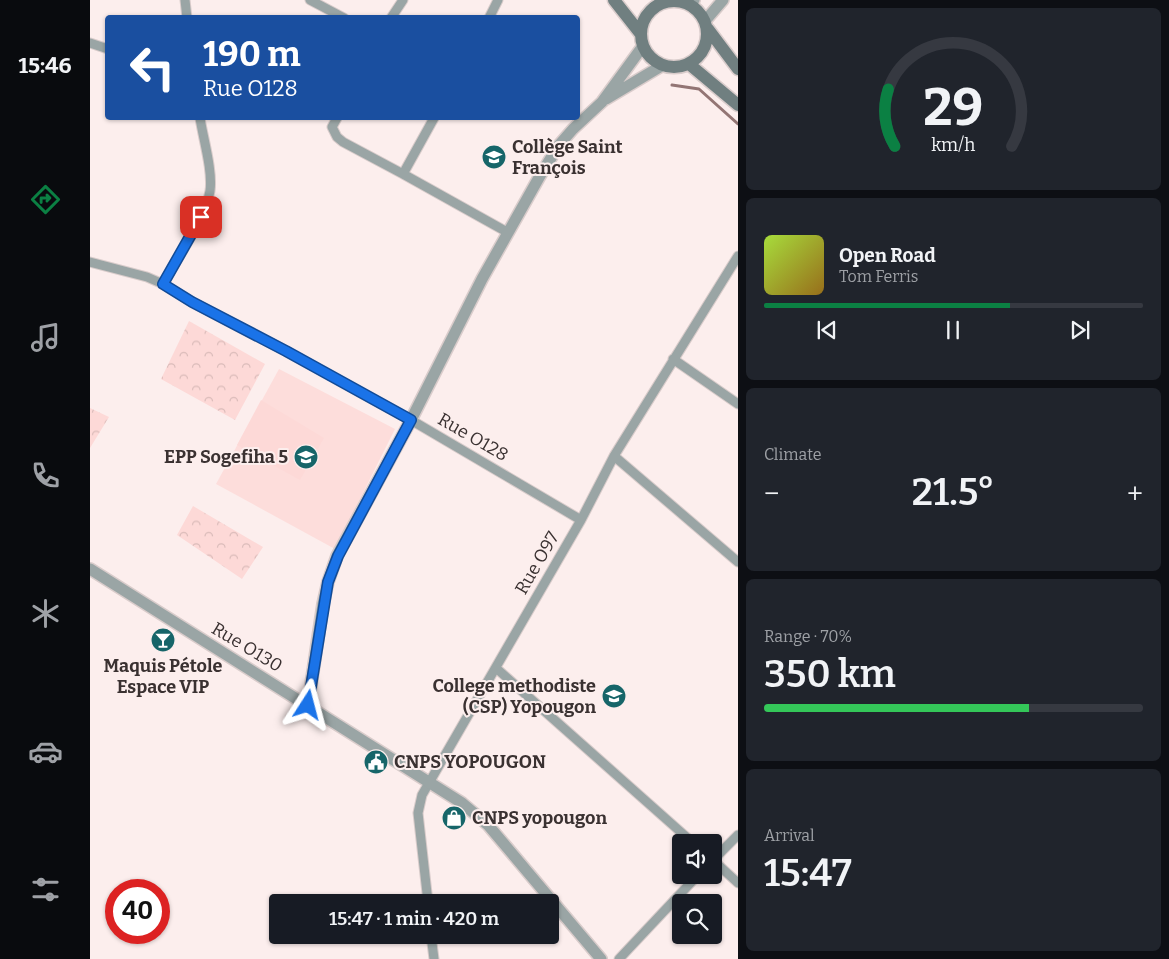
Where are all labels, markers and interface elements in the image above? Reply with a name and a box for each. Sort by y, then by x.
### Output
text: 190 m [203,33,301,75]
icon: left [120,35,185,100]
text: 15:46 [18,52,72,79]
text: Rue O128 [203,75,298,102]
text: 29 [923,76,984,139]
text: km/h [931,134,976,156]
place label: Collège Saint François [512,136,623,179]
school or university icon: Collège Saint François [481,144,507,170]
icon: directions [28,182,63,217]
pin [180,196,222,238]
icon: arrive [187,203,215,231]
text: Open Road [839,244,936,267]
text: Tom Ferris [839,267,918,286]
icon: previous [813,316,841,344]
icon: pause [939,316,967,344]
icon: next [1066,316,1094,344]
icon: music [28,320,63,355]
street label: Rue O128 [434,408,512,466]
school or university icon: EPP Sogefiha 5 [293,444,319,470]
text: Climate [764,445,822,464]
place label: EPP Sogefiha 5 [164,446,288,468]
icon: phone [28,458,63,493]
text: 21.5° [912,469,995,515]
text: − [764,477,779,510]
text: + [1127,477,1143,510]
street label: Rue O97 [510,528,564,598]
icon: climate [28,596,63,631]
street label: Rue O130 [208,617,286,677]
bar icon: Maquis Pétole Espace VIP [150,627,176,653]
text: Range · 70% [764,627,852,646]
text: 350 km [764,651,896,697]
place label: Maquis Pétole Espace VIP [104,655,223,698]
place label: College methodiste (CSP) Yopougon [432,675,596,718]
position arrow [281,678,333,730]
school or university icon: College methodiste (CSP) Yopougon [601,683,627,709]
icon: car [28,734,63,769]
public building icon: CNPS YOPOUGON [363,749,389,775]
place label: CNPS YOPOUGON [394,751,546,773]
shop icon: CNPS yopougon [441,805,467,831]
place label: CNPS yopougon [472,807,607,829]
text: Arrival [764,826,815,845]
map controls [672,834,722,944]
button: sound [672,834,722,884]
text: 15:47 [764,850,852,896]
icon: filters [28,872,63,907]
speed limit sign: 40 [105,879,170,944]
button: search [672,894,722,944]
text: 15:47 · 1 min · 420 m [329,907,499,930]

